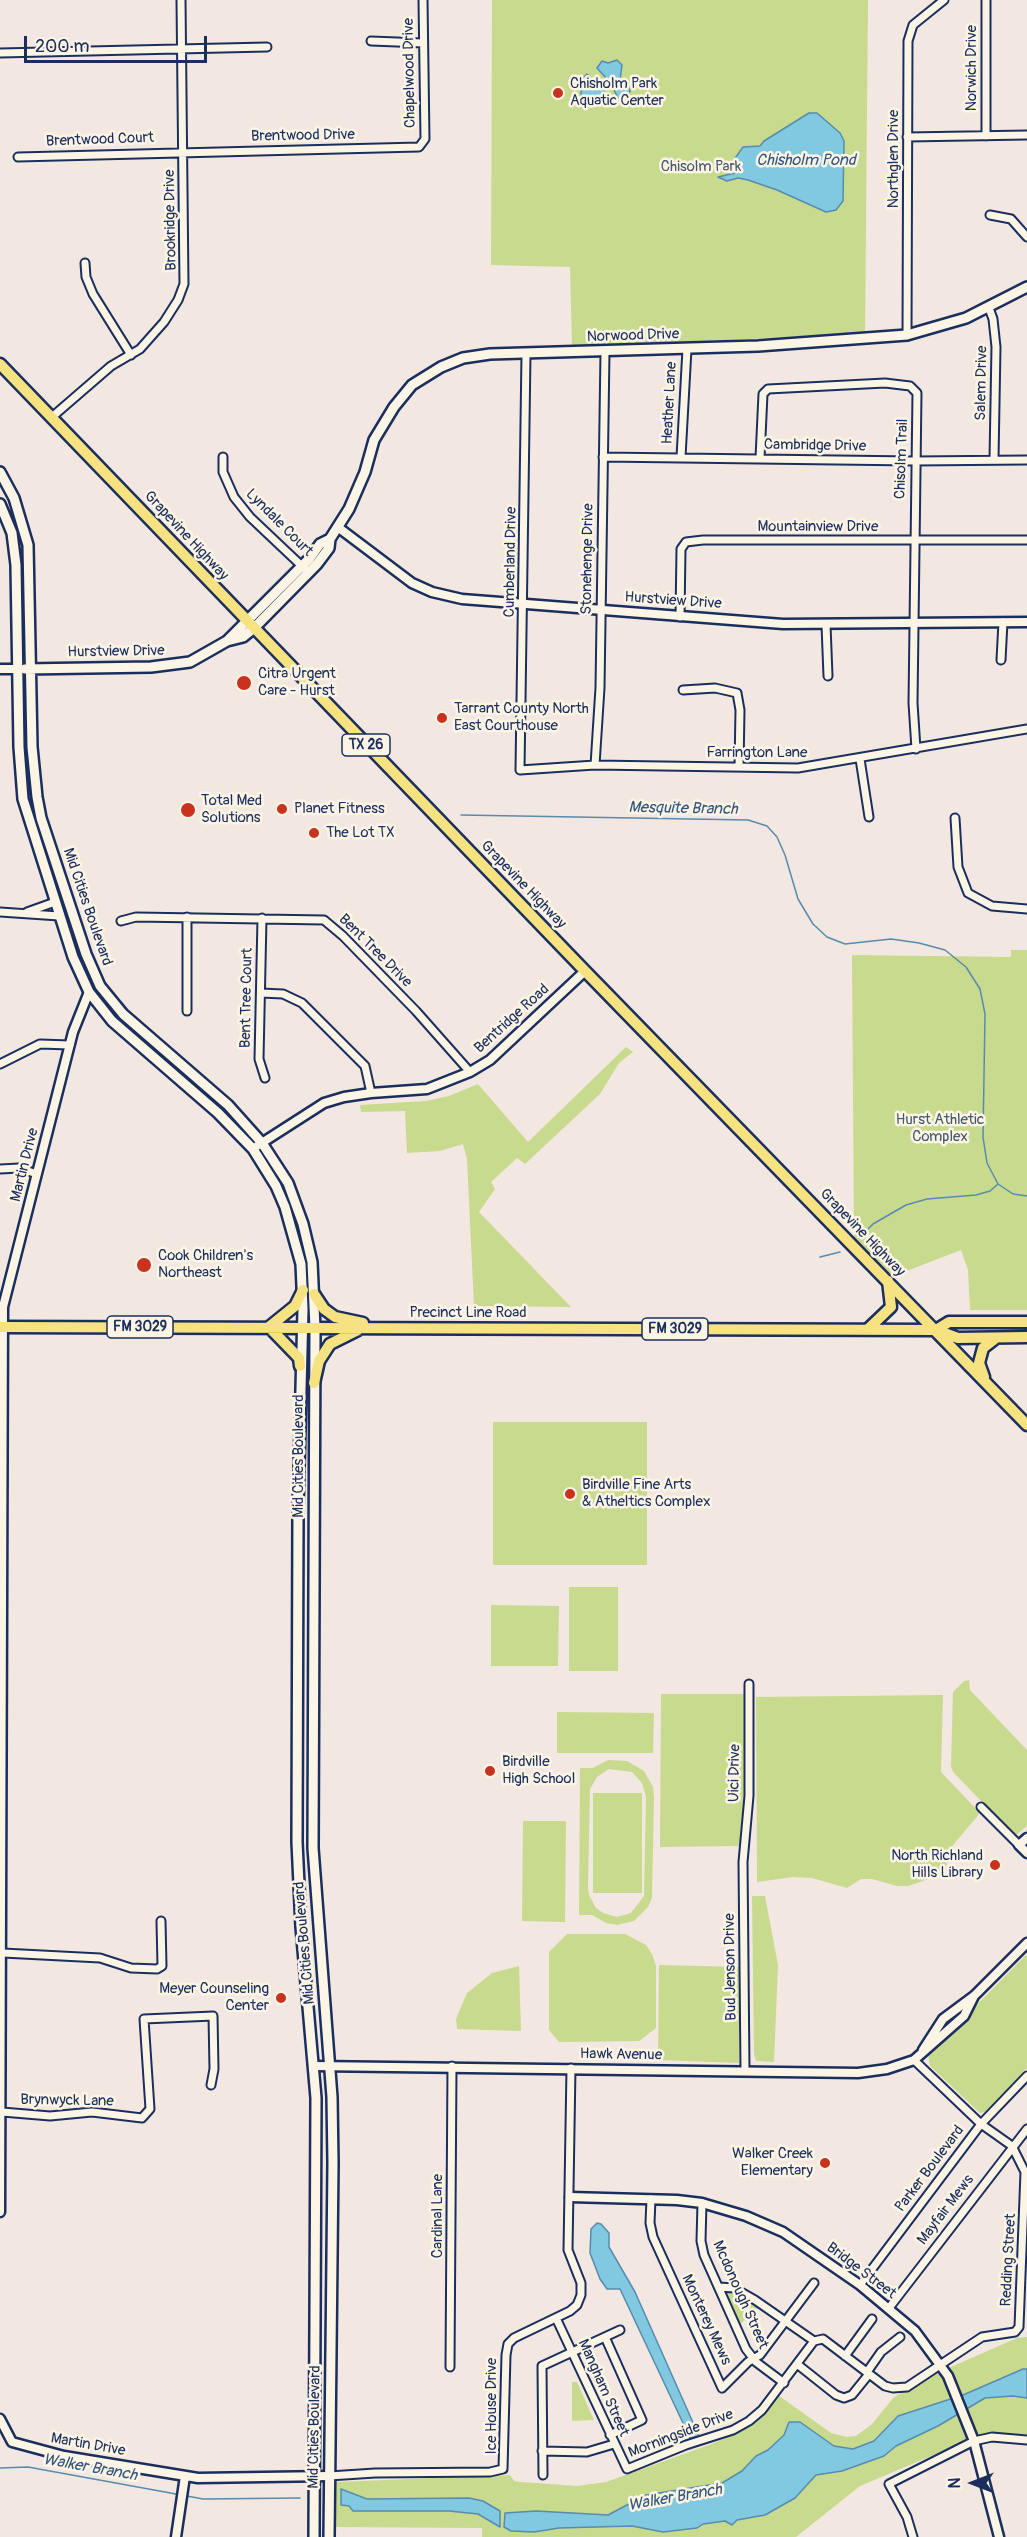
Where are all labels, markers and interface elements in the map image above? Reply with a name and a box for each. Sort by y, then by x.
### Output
street label: Chapelwood Drive [400,18,420,128]
scale bar [27,24,210,62]
street label: Norwich Drive [963,25,981,111]
text: 200 m [35,35,90,58]
place label: Chisholm Park Aquatic Center [570,75,664,110]
marker: Chisholm Park Aquatic Center [551,86,565,100]
street label: Northglen Drive [885,110,903,208]
street label: Brentwood Drive [251,126,355,146]
street label: Brentwood Court [46,129,154,151]
water label: Chisholm Pond [756,151,856,171]
park label: Chisolm Park [661,158,741,176]
street label: Brookridge Drive [161,169,181,271]
street label: Norwood Drive [586,325,680,347]
street label: Salem Drive [972,345,992,421]
street label: Heather Lane [659,361,681,445]
street label: Chisolm Trail [892,418,912,500]
street label: Cambridge Drive [764,436,866,456]
street label: Lyndale Court [241,485,317,561]
street label: Grapevine Highway [140,488,232,584]
street label: Stonehenge Drive [578,503,598,615]
street label: Cumberland Drive [501,506,521,618]
street label: Mountainview Drive [758,518,878,536]
street label: Hurstview Drive [624,589,722,613]
street label: Hurstview Drive [67,642,165,662]
place label: Citra Urgent Care - Hurst [258,665,336,700]
marker: Citra Urgent Care - Hurst [235,674,253,692]
place label: Tarrant County North East Courthouse [454,700,589,735]
marker: Tarrant County North East Courthouse [435,711,449,725]
road number: TX 26 [342,734,390,756]
street label: Farrington Lane [707,744,807,762]
place label: Total Med Solutions [201,792,262,827]
water label: Mesquite Branch [628,798,738,820]
place label: Planet Fitness [294,800,385,818]
marker: Total Med Solutions [179,801,197,819]
marker: Planet Fitness [275,802,289,816]
place label: The Lot TX [326,824,395,842]
marker: The Lot TX [307,826,321,840]
street label: Grapevine Highway [476,837,570,933]
street label: Mid Cities Boulevard [58,846,116,968]
street label: Bent Tree Drive [335,911,415,991]
street label: Bent Tree Court [237,948,257,1048]
street label: Bentridge Road [471,981,553,1057]
park label: Hurst Athletic Complex [896,1111,984,1146]
street label: Martin Drive [7,1126,43,1204]
street label: Grapevine Highway [815,1185,909,1281]
place label: Cook Children's Northeast [158,1247,253,1282]
marker: Cook Children's Northeast [135,1256,153,1274]
street label: Precinct Line Road [409,1304,527,1322]
road number: FM 3029 [107,1316,173,1338]
road number: FM 3029 [642,1318,708,1340]
street label: Mid Cities Boulevard [290,1394,308,1518]
place label: Birdville Fine Arts & Atheltics Complex [582,1476,710,1511]
marker: Birdville Fine Arts & Atheltics Complex [563,1487,577,1501]
street label: Uici Drive [725,1744,745,1802]
place label: Birdville High School [502,1753,575,1788]
marker: Birdville High School [483,1764,497,1778]
place label: North Richland Hills Library [891,1847,983,1882]
marker: North Richland Hills Library [988,1858,1002,1872]
street label: Mid Cities Boulevard [291,1881,319,2005]
street label: Bud Jenson Drive [721,1913,741,2021]
place label: Meyer Counseling Center [159,1980,269,2015]
marker: Meyer Counseling Center [274,1991,288,2005]
street label: Hawk Avenue [580,2045,662,2065]
street label: Brynwyck Lane [20,2091,114,2111]
street label: Parker Boulevard [892,2122,968,2216]
place label: Walker Creek Elementary [732,2145,813,2180]
marker: Walker Creek Elementary [818,2156,832,2170]
street label: Mayfair Mews [914,2171,978,2249]
street label: Cardinal Lane [429,2174,447,2258]
street label: Redding Street [998,2213,1020,2307]
street label: Mcdonough Street [708,2238,772,2352]
street label: Bridge Street [823,2239,899,2303]
street label: Monterey Mews [677,2272,735,2368]
street label: Mangham Street [573,2336,633,2440]
street label: Ice House Drive [483,2358,501,2454]
street label: Mid Cities Boulevard [305,2365,325,2489]
street label: Morningside Drive [626,2406,736,2462]
street label: Martin Drive [49,2430,127,2460]
water label: Walker Branch [42,2450,138,2486]
north arrow [943,2453,1003,2513]
text: N [945,2478,965,2488]
water label: Walker Branch [627,2480,723,2516]

